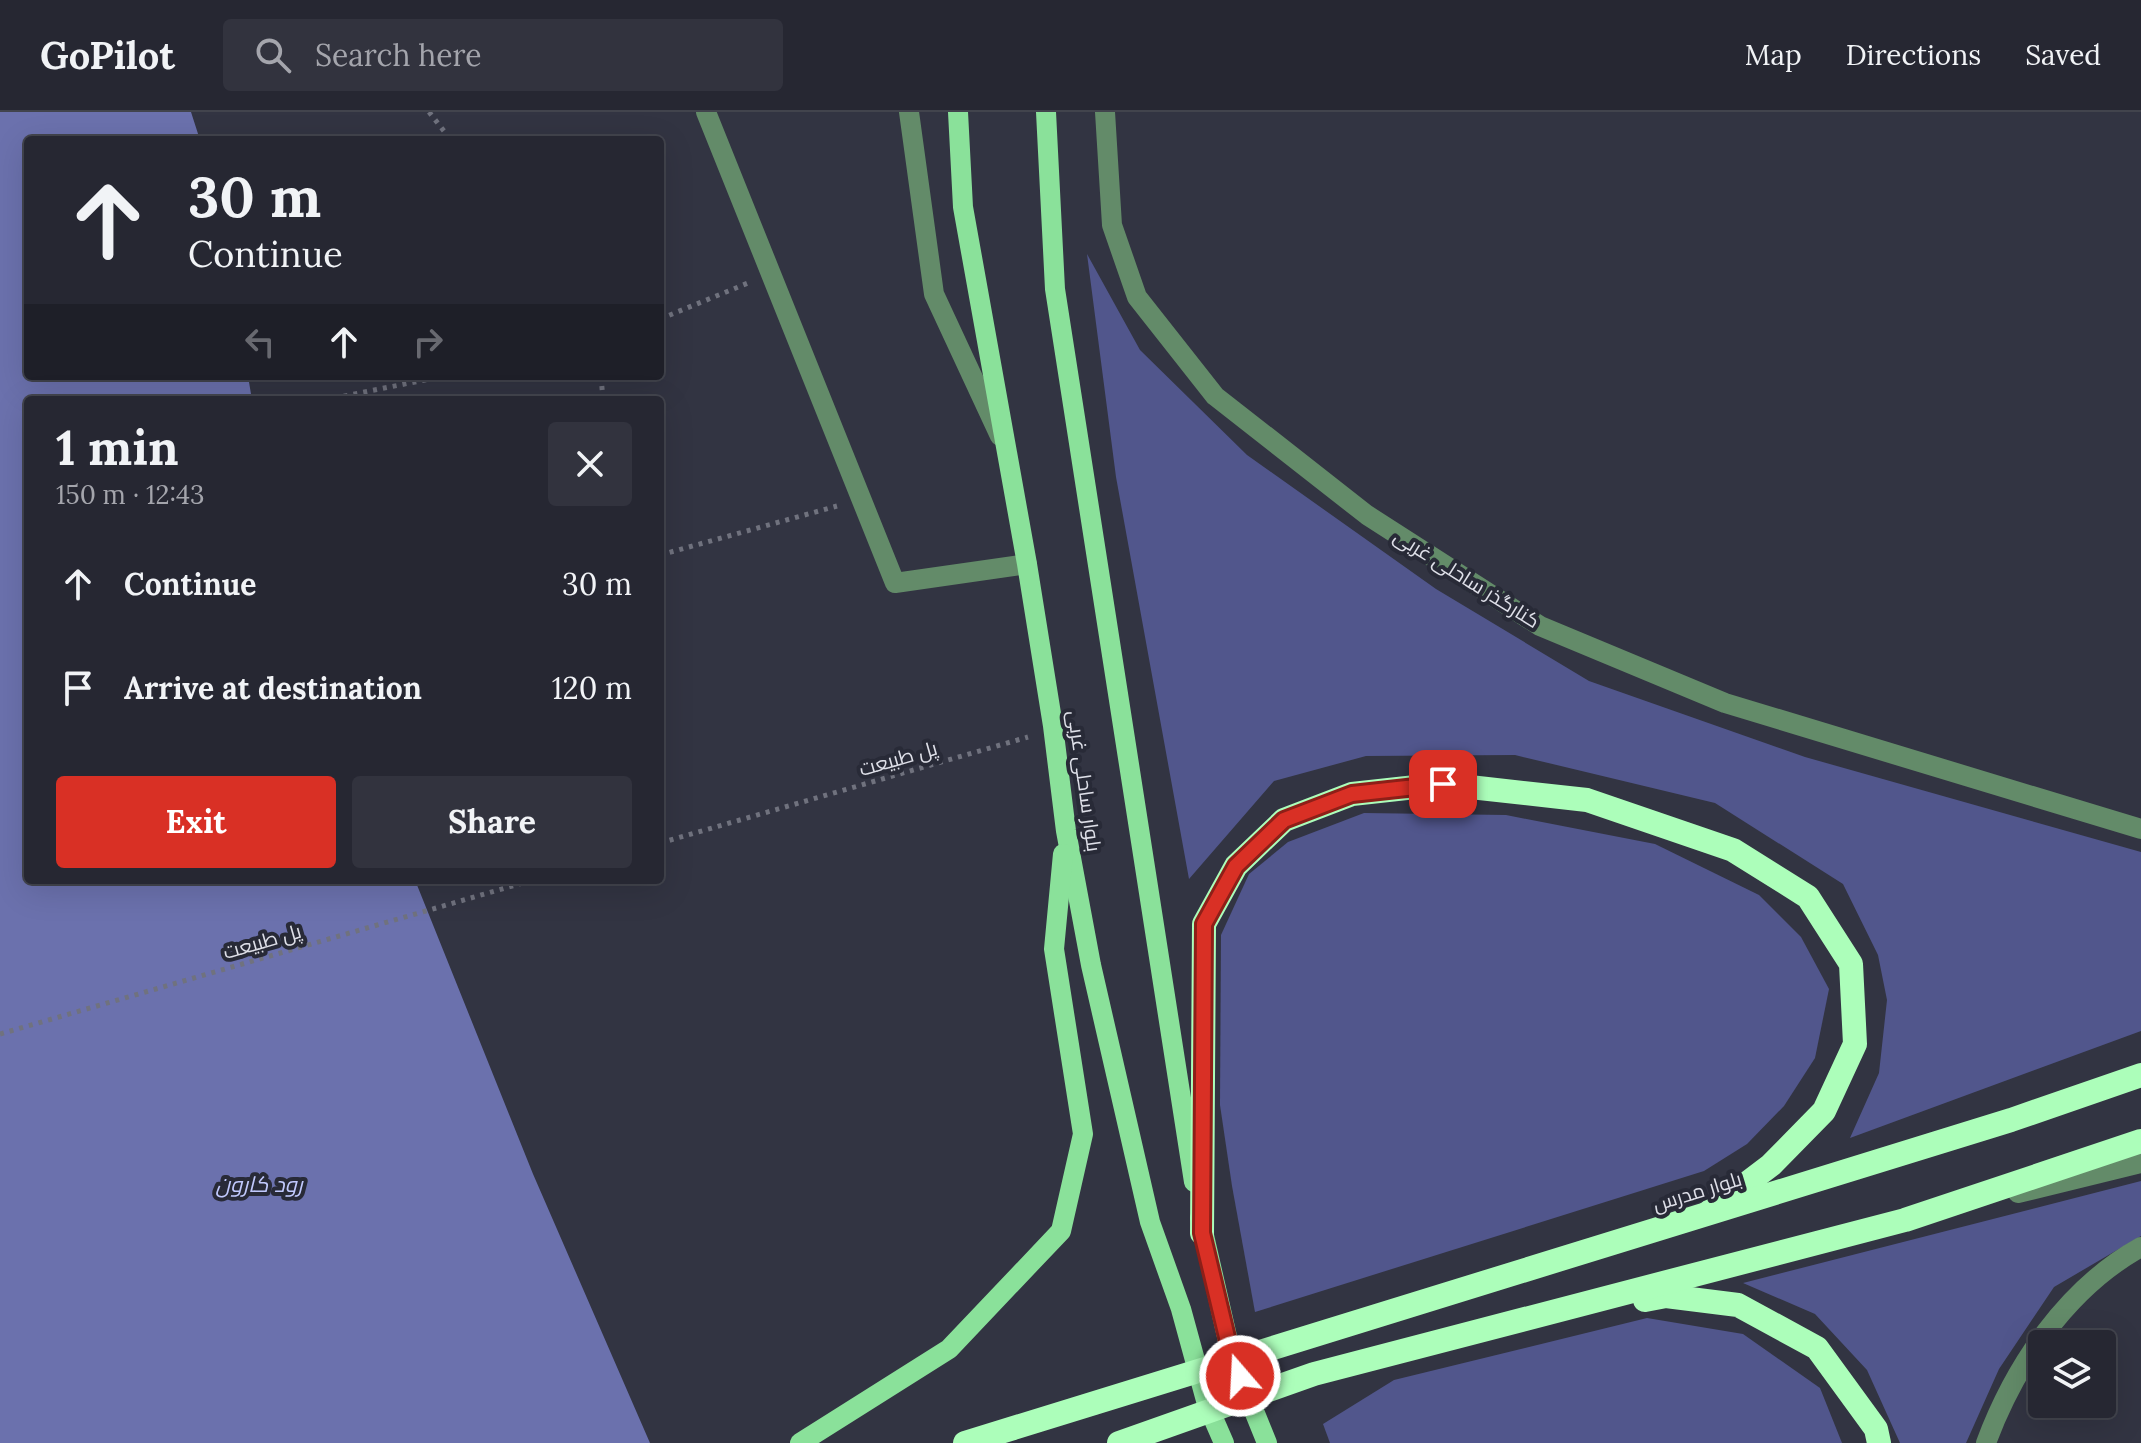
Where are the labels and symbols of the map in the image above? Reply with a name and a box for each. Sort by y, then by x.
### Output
street label: کنارگذر ساحلی غربی [1389,523,1545,634]
street label: بلوار ساحلی غربی [1062,709,1107,853]
street label: پل طبیعت [856,735,941,782]
pin [1409,750,1477,818]
street label: پل طبیعت [220,918,305,965]
street label: بلوار مدرس [1649,1166,1745,1217]
water label: رود کارون [216,1170,304,1198]
position arrow [1198,1334,1282,1418]

